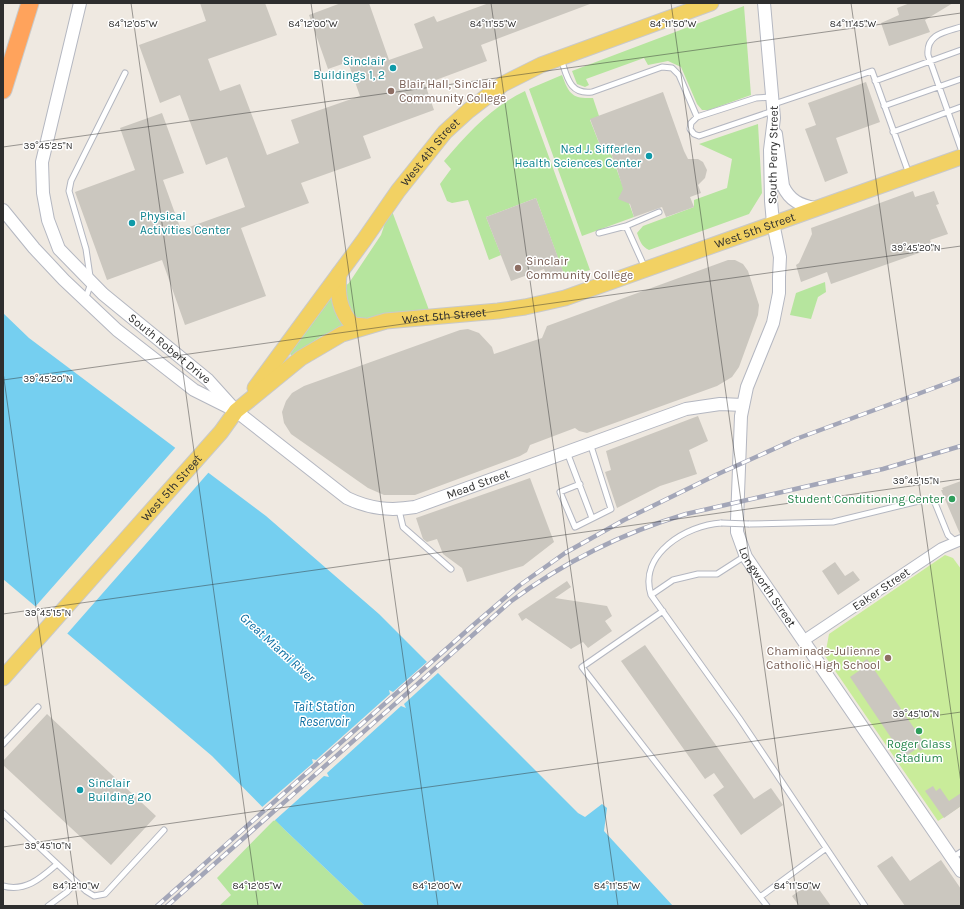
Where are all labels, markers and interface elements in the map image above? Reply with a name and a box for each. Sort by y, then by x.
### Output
text: 84°12'05"W [108,18,158,30]
text: 84°12'00"W [288,18,338,30]
text: 84°11'55"W [470,18,516,30]
text: 84°11'50"W [650,18,696,30]
text: 84°11'45"W [830,18,876,30]
place label: Sinclair Buildings 1, 2 [313,54,386,82]
marker: Sinclair Buildings 1, 2 [388,63,398,73]
place label: Blair Hall, Sinclair Community College [399,77,506,105]
marker: Blair Hall, Sinclair Community College [386,86,396,96]
street label: South Perry Street [765,105,781,204]
street label: West 4th Street [398,115,463,189]
text: 39°45'25"N [23,140,73,152]
place label: Ned J. Sifferlen Health Sciences Center [515,142,642,170]
marker: Ned J. Sifferlen Health Sciences Center [644,151,654,161]
place label: Physical Activities Center [140,209,231,237]
street label: West 5th Street [713,209,797,251]
marker: Physical Activities Center [127,218,137,228]
text: 39°45'20"N [891,242,941,254]
place label: Sinclair Community College [526,254,633,282]
marker: Sinclair Community College [513,263,523,273]
street label: West 5th Street [401,305,487,327]
street label: South Robert Drive [125,311,214,387]
text: 39°45'20"N [23,373,73,385]
street label: West 5th Street [138,451,205,524]
street label: Mead Street [444,466,512,502]
text: 39°45'15"N [893,475,939,487]
place label: Student Conditioning Center [787,492,945,506]
marker: Student Conditioning Center [947,494,957,504]
street label: Longworth Street [736,545,799,630]
street label: Eaker Street [850,564,913,613]
text: 39°45'15"N [25,607,71,619]
water label: Great Miami River [237,610,319,685]
place label: Chaminade-Julienne Catholic High School [766,644,880,672]
marker: Chaminade-Julienne Catholic High School [883,653,893,663]
water label: Tait Station Reservoir [293,699,355,729]
text: 39°45'10"N [893,708,939,720]
marker: Roger Glass Stadium [914,726,924,736]
place label: Roger Glass Stadium [887,737,951,765]
place label: Sinclair Building 20 [88,776,151,804]
marker: Sinclair Building 20 [75,785,85,795]
text: 39°45'10"N [25,840,71,852]
text: 84°12'10"W [53,880,99,892]
text: 84°12'05"W [232,880,282,892]
text: 84°12'00"W [412,880,462,892]
text: 84°11'55"W [594,880,640,892]
text: 84°11'50"W [774,880,820,892]

